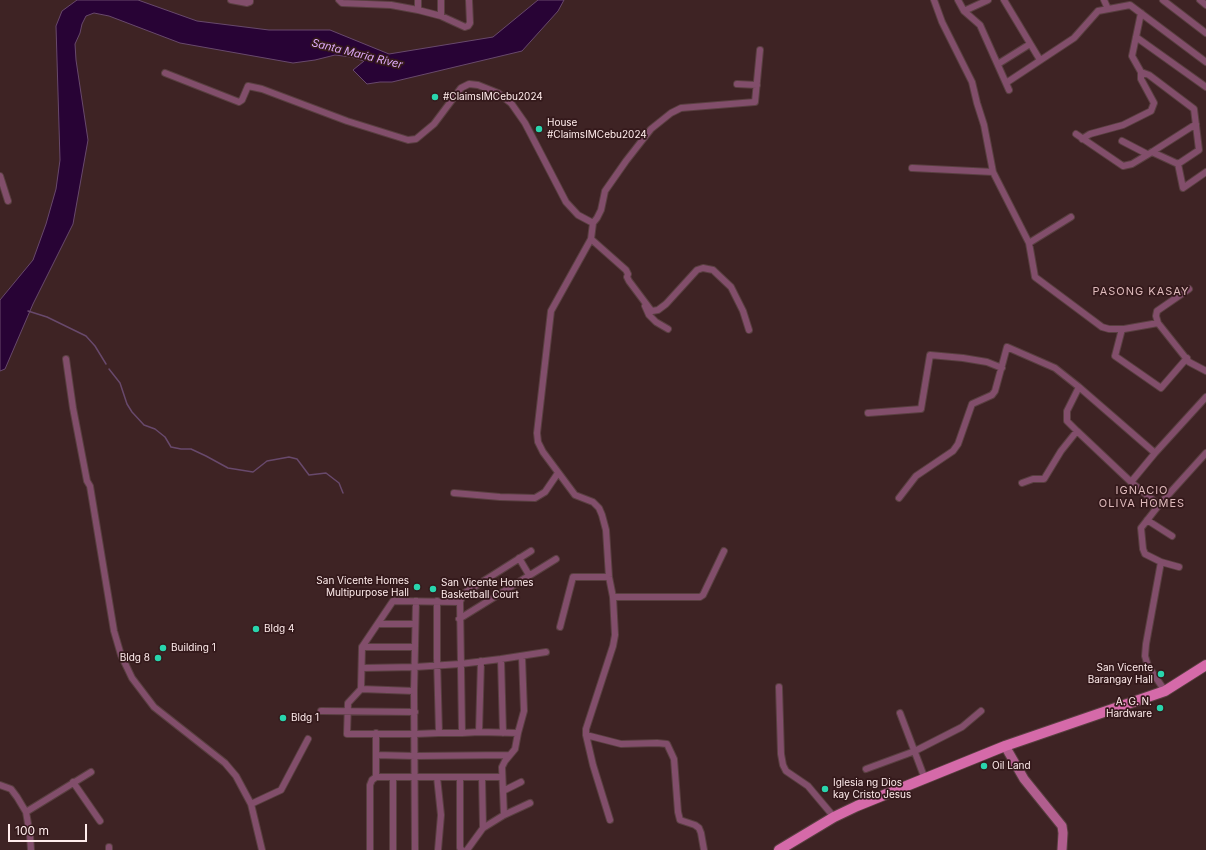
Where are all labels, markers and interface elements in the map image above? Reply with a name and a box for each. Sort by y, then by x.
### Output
water label: Santa Maria River [310,36,404,72]
place label: #ClaimsIMCebu2024 [443,91,543,103]
marker: #ClaimsIMCebu2024 [430,92,440,102]
place label: House #ClaimsIMCebu2024 [547,117,647,140]
marker: House #ClaimsIMCebu2024 [534,124,544,134]
district label: PASONG KASAY [1092,285,1190,299]
district label: IGNACIO OLIVA HOMES [1099,484,1185,510]
place label: San Vicente Homes Multipurpose Hall [316,575,409,598]
place label: San Vicente Homes Basketball Court [441,577,534,600]
marker: San Vicente Homes Multipurpose Hall [412,582,422,592]
marker: San Vicente Homes Basketball Court [428,584,438,594]
place label: Bldg 4 [264,623,294,635]
marker: Bldg 4 [251,624,261,634]
place label: Building 1 [171,642,216,654]
marker: Building 1 [158,643,168,653]
place label: Bldg 8 [120,652,150,664]
marker: Bldg 8 [153,653,163,663]
place label: San Vicente Barangay Hall [1088,662,1153,686]
marker: San Vicente Barangay Hall [1156,669,1166,679]
place label: A. G. N. Hardware [1106,696,1152,720]
marker: A. G. N. Hardware [1155,703,1165,713]
place label: Bldg 1 [291,712,319,724]
marker: Bldg 1 [278,713,288,723]
place label: Oil Land [992,760,1031,772]
marker: Oil Land [979,761,989,771]
place label: Iglesia ng Dios kay Cristo Jesus [833,777,911,800]
marker: Iglesia ng Dios kay Cristo Jesus [820,784,830,794]
scale bar [10,816,89,842]
text: 100 m [15,823,49,838]

